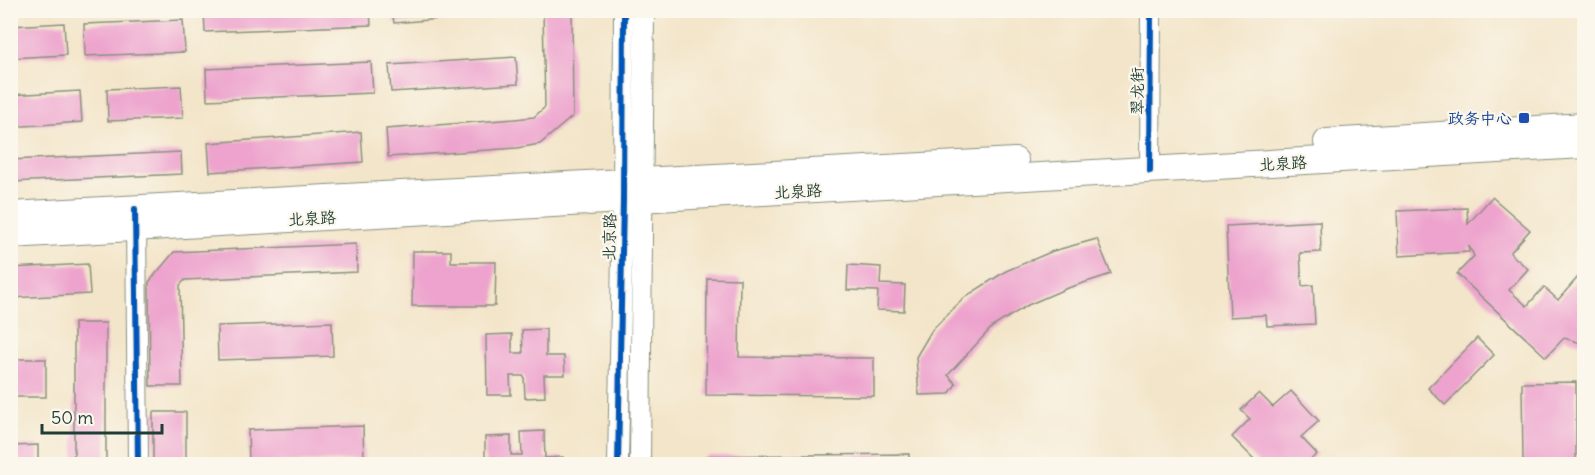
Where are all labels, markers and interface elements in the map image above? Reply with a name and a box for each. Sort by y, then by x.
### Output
street label: 翠龙街 [1127,67,1147,115]
place label: 政务中心 [1448,108,1512,128]
marker: 政务中心 [1517,111,1531,125]
street label: 北泉路 [1259,152,1307,174]
street label: 北泉路 [774,180,822,202]
street label: 北泉路 [288,207,336,229]
street label: 北京路 [599,213,619,261]
scale bar [42,397,162,435]
text: 50 m [51,406,93,429]

